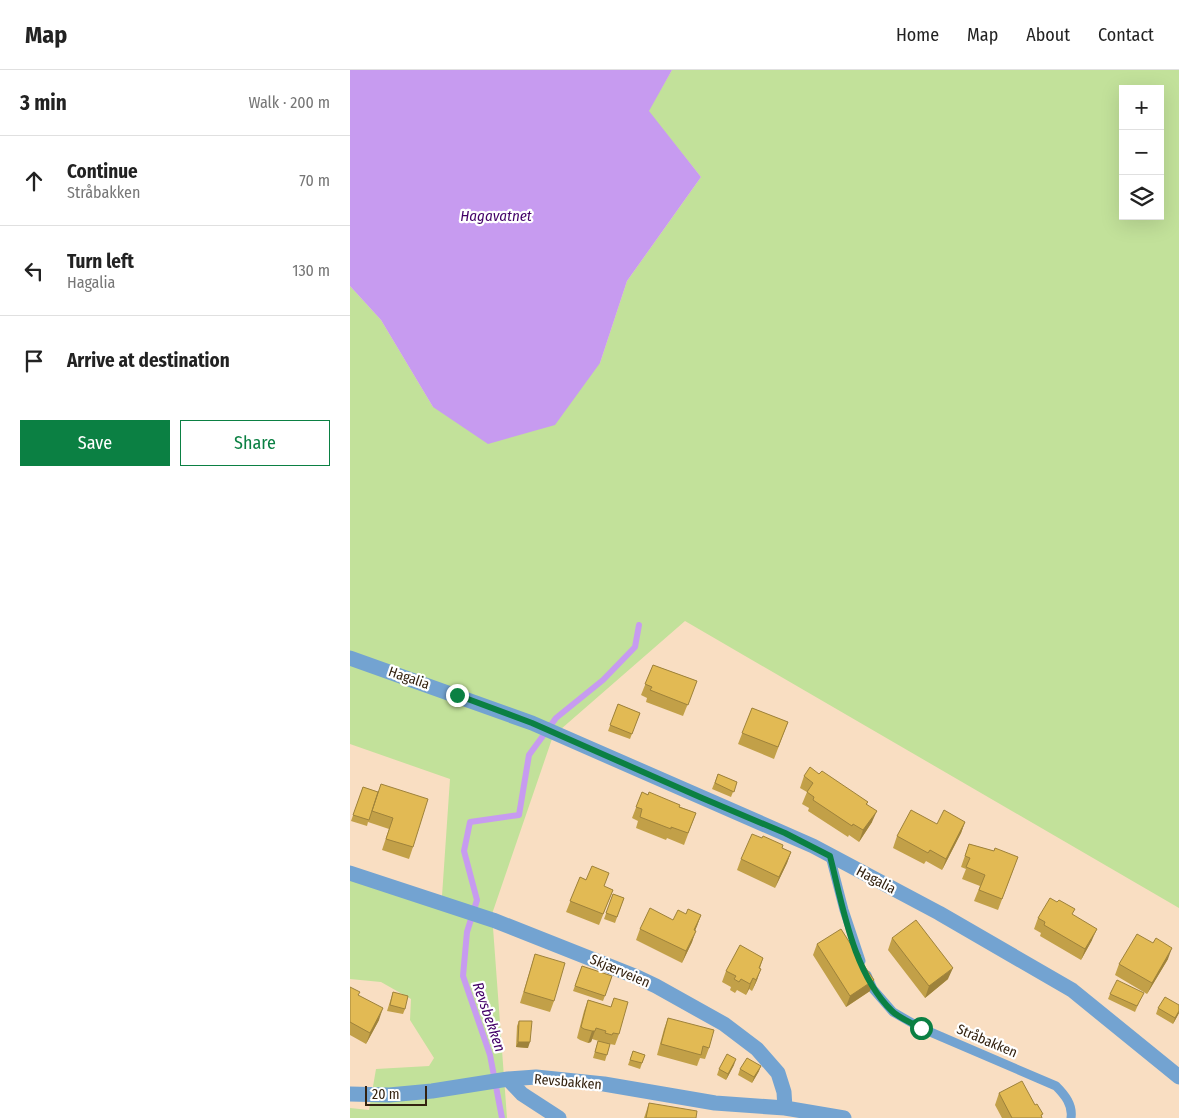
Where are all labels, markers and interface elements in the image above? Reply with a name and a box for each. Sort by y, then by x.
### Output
text: Map [25,21,67,49]
text: Home [896,24,939,46]
text: Map [967,24,998,46]
text: About [1026,24,1070,46]
text: Contact [1098,24,1154,46]
map controls [1119,85,1164,220]
button: + [1119,85,1164,130]
text: 3 min [20,90,67,116]
text: Walk · 200 m [248,93,330,112]
button: − [1119,130,1164,175]
text: Continue [67,160,138,183]
icon: ahead [20,167,48,195]
text: 70 m [299,171,330,190]
button: layers [1119,175,1164,220]
text: Stråbakken [67,183,140,202]
water label: Hagavatnet [460,207,532,225]
text: Turn left [67,250,134,273]
icon: left [20,257,48,285]
text: 130 m [292,261,330,280]
text: Hagalia [67,273,115,292]
icon: arrive [20,347,48,375]
text: Arrive at destination [67,349,230,372]
button: Save [20,420,170,466]
button: Share [180,420,330,466]
street label: Hagalia [386,663,432,693]
route end [446,684,469,707]
street label: Hagalia [853,863,899,898]
street label: Skjærveien [587,951,653,991]
water label: Revsbekken [469,980,509,1054]
route start [910,1017,933,1040]
street label: Stråbakken [954,1021,1020,1061]
street label: Revsbakken [533,1071,603,1093]
scale bar [365,1083,428,1106]
text: 20 m [372,1086,400,1103]

